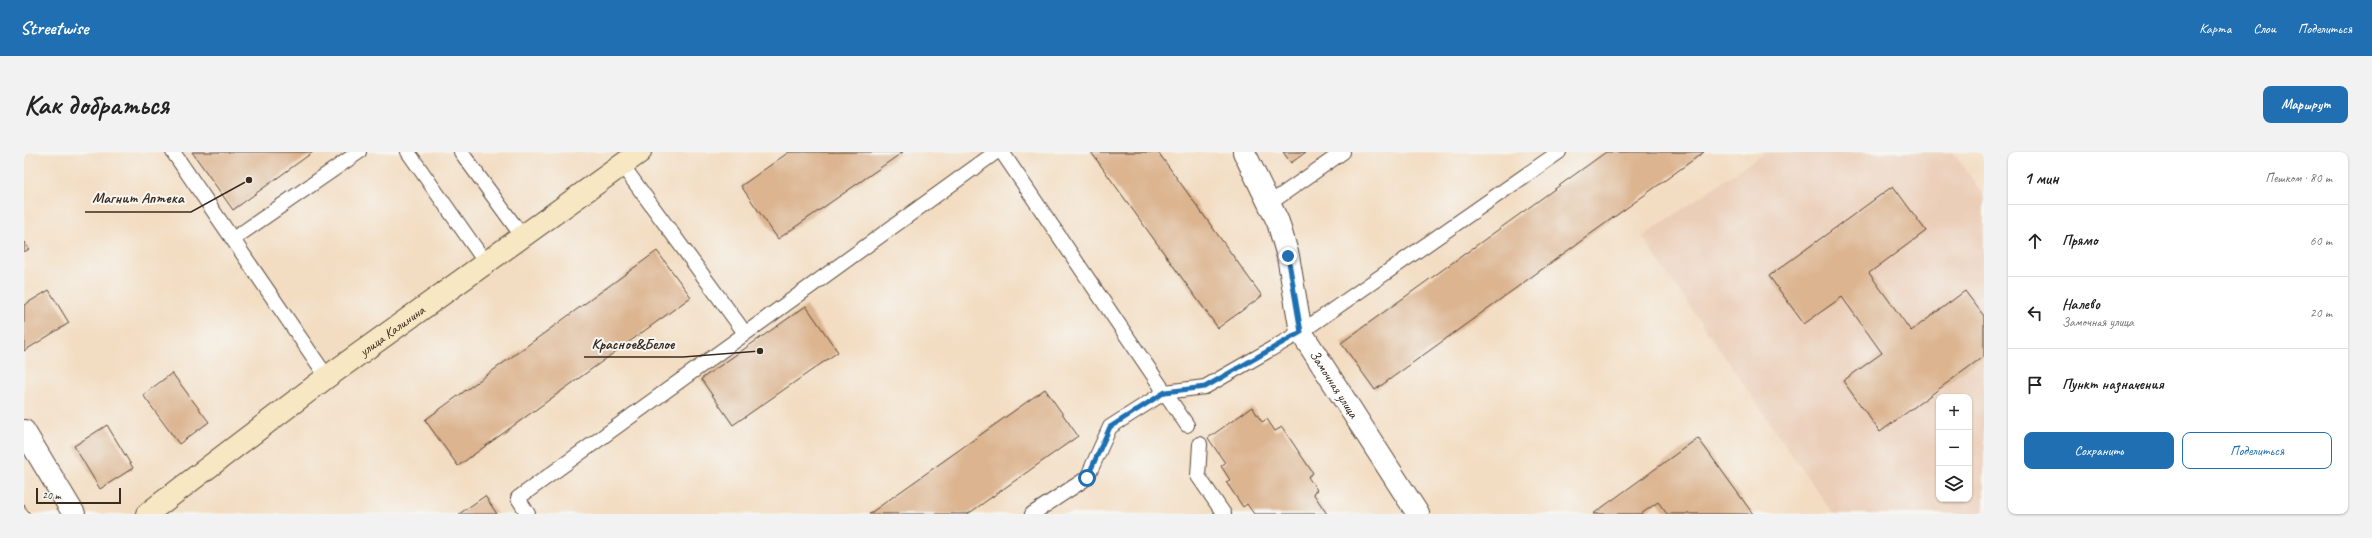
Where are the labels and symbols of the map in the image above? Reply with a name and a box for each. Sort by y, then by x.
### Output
callout: Магнит Аптека [85,185,191,212]
text: Магнит Аптека [92,189,185,208]
route end [1279,247,1297,265]
street label: улица Калинина [355,301,429,360]
callout: Красное&Белое [584,330,683,357]
text: Красное&Белое [591,335,676,354]
street label: Замочная улица [1306,347,1363,422]
route start [1078,469,1096,487]
scale bar [36,486,121,505]

